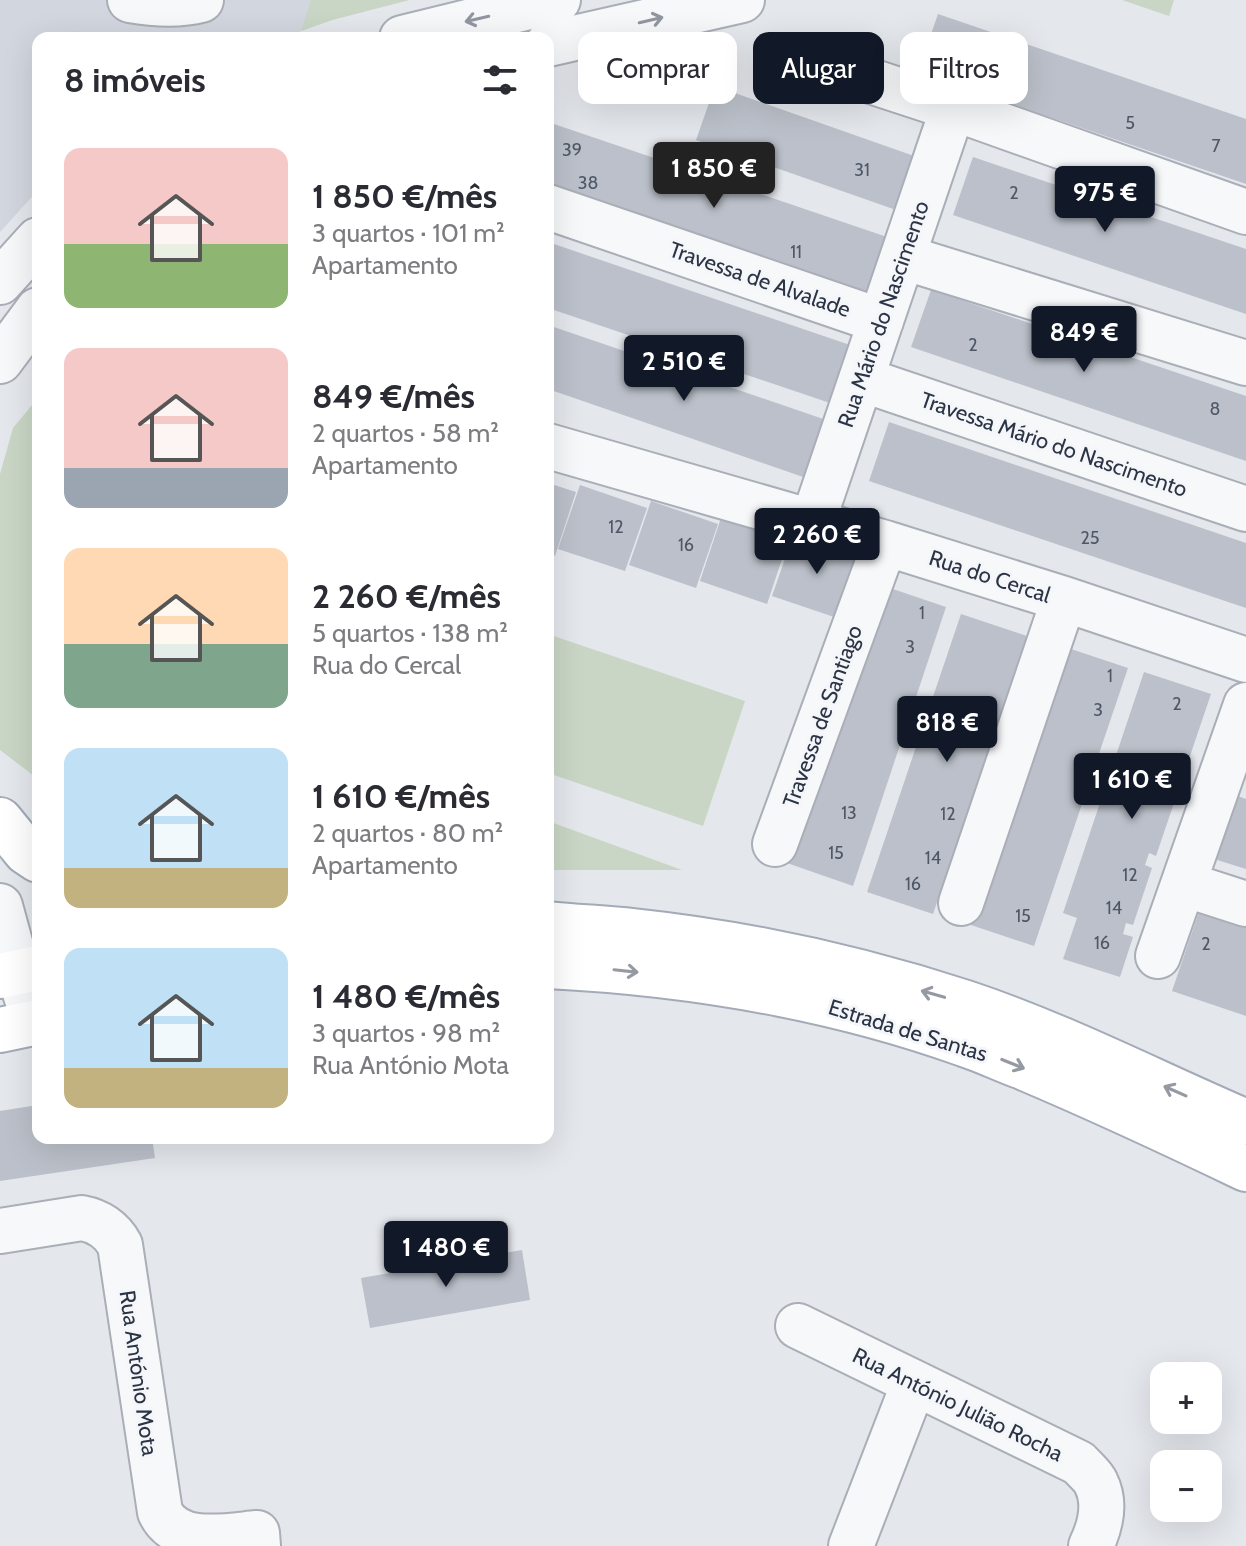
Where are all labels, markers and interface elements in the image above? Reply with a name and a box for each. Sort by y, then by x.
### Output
one-way arrow [464,12,490,27]
one-way arrow [638,12,664,27]
chip: Comprar [578,32,737,104]
chip: Alugar [753,32,884,104]
chip: Filtros [900,32,1028,104]
icon: filters [478,58,522,102]
text: 8 imóveis [64,59,206,101]
house number: 5 [1125,112,1135,134]
house number: 7 [1211,135,1221,157]
house number: 39 [562,139,582,161]
pin: 1 850 € [640,142,788,210]
text: 1 850 € [671,152,757,184]
house number: 31 [854,159,870,181]
pin: 975 € [1049,166,1161,234]
house number: 38 [578,172,598,194]
text: 1 850 €/mês [312,175,497,217]
text: 975 € [1073,176,1137,208]
icon: home [128,180,224,276]
house number: 2 [1009,182,1019,204]
street label: Rua Mário do Nascimento [832,197,935,431]
text: 3 quartos · 101 m² [312,217,505,249]
street label: Travessa de Alvalade [666,236,854,323]
house number: 11 [790,241,802,263]
text: Apartamento [312,249,458,281]
pin: 849 € [1028,306,1140,374]
text: 849 € [1050,316,1118,348]
house number: 2 [968,334,978,356]
pin: 2 510 € [610,335,758,403]
text: 2 510 € [642,345,726,377]
text: 849 €/mês [312,375,475,417]
icon: home [128,380,224,476]
street label: Travessa Mário do Nascimento [917,386,1191,503]
house number: 8 [1210,398,1220,420]
text: 2 quartos · 58 m² [312,417,499,449]
text: Apartamento [312,449,458,481]
pin: 2 260 € [743,508,891,576]
house number: 12 [608,516,624,538]
text: 2 260 € [773,518,861,550]
house number: 25 [1080,527,1100,549]
house number: 16 [678,534,694,556]
street label: Rua do Cercal [926,544,1055,609]
text: 2 260 €/mês [312,575,501,617]
icon: home [128,580,224,676]
house number: 1 [919,602,925,624]
text: 5 quartos · 138 m² [312,617,508,649]
street label: Travessa de Santiago [777,621,868,811]
house number: 3 [905,636,915,658]
text: Rua do Cercal [312,649,461,681]
house number: 1 [1107,665,1113,687]
house number: 2 [1172,693,1182,715]
pin: 818 € [891,696,1003,764]
house number: 3 [1093,699,1103,721]
text: 818 € [915,706,979,738]
pin: 1 610 € [1058,753,1206,821]
text: 1 610 € [1092,763,1172,795]
text: 1 610 €/mês [312,775,490,817]
icon: home [128,780,224,876]
house number: 13 [841,802,857,824]
house number: 12 [940,803,956,825]
text: 2 quartos · 80 m² [312,817,503,849]
house number: 15 [828,842,844,864]
house number: 14 [925,847,941,869]
text: Apartamento [312,849,458,881]
house number: 12 [1122,864,1138,886]
house number: 16 [905,873,921,895]
house number: 14 [1106,897,1122,919]
house number: 15 [1015,905,1031,927]
house number: 16 [1094,932,1110,954]
house number: 2 [1201,933,1211,955]
one-way arrow [612,964,639,979]
text: 1 480 €/mês [312,975,500,1017]
icon: home [128,980,224,1076]
one-way arrow [921,986,947,1001]
street label: Estrada de Santas [825,993,991,1067]
text: 3 quartos · 98 m² [312,1017,500,1049]
text: Rua António Mota [312,1049,509,1081]
one-way arrow [1001,1058,1025,1072]
one-way arrow [1163,1083,1187,1098]
pin: 1 480 € [372,1221,520,1289]
text: 1 480 € [402,1231,490,1263]
street label: Rua António Mota [114,1289,164,1458]
street label: Rua António Julião Rocha [848,1342,1068,1467]
map controls [1150,1362,1222,1522]
button: + [1150,1362,1222,1434]
button: − [1150,1450,1222,1522]

